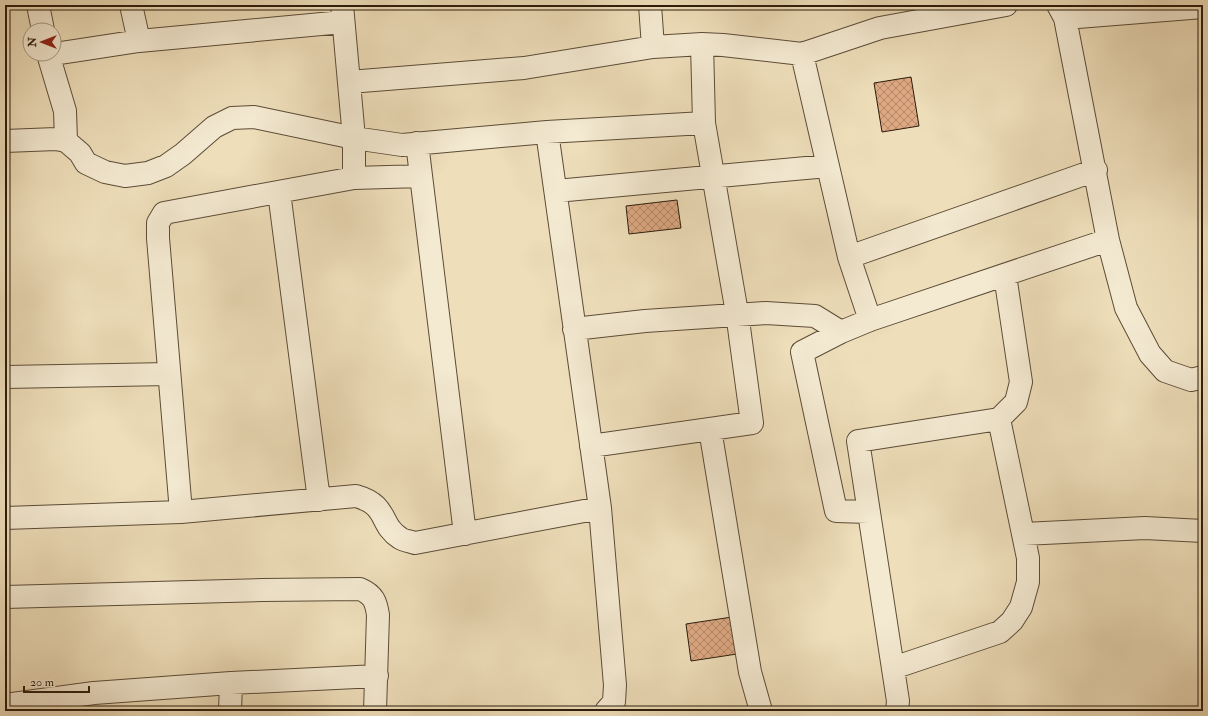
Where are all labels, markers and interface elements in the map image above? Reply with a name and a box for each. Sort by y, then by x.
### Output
north arrow [22,22,62,62]
text: N [26,36,39,48]
scale bar [24,668,89,694]
text: 20 m [30,675,55,690]

